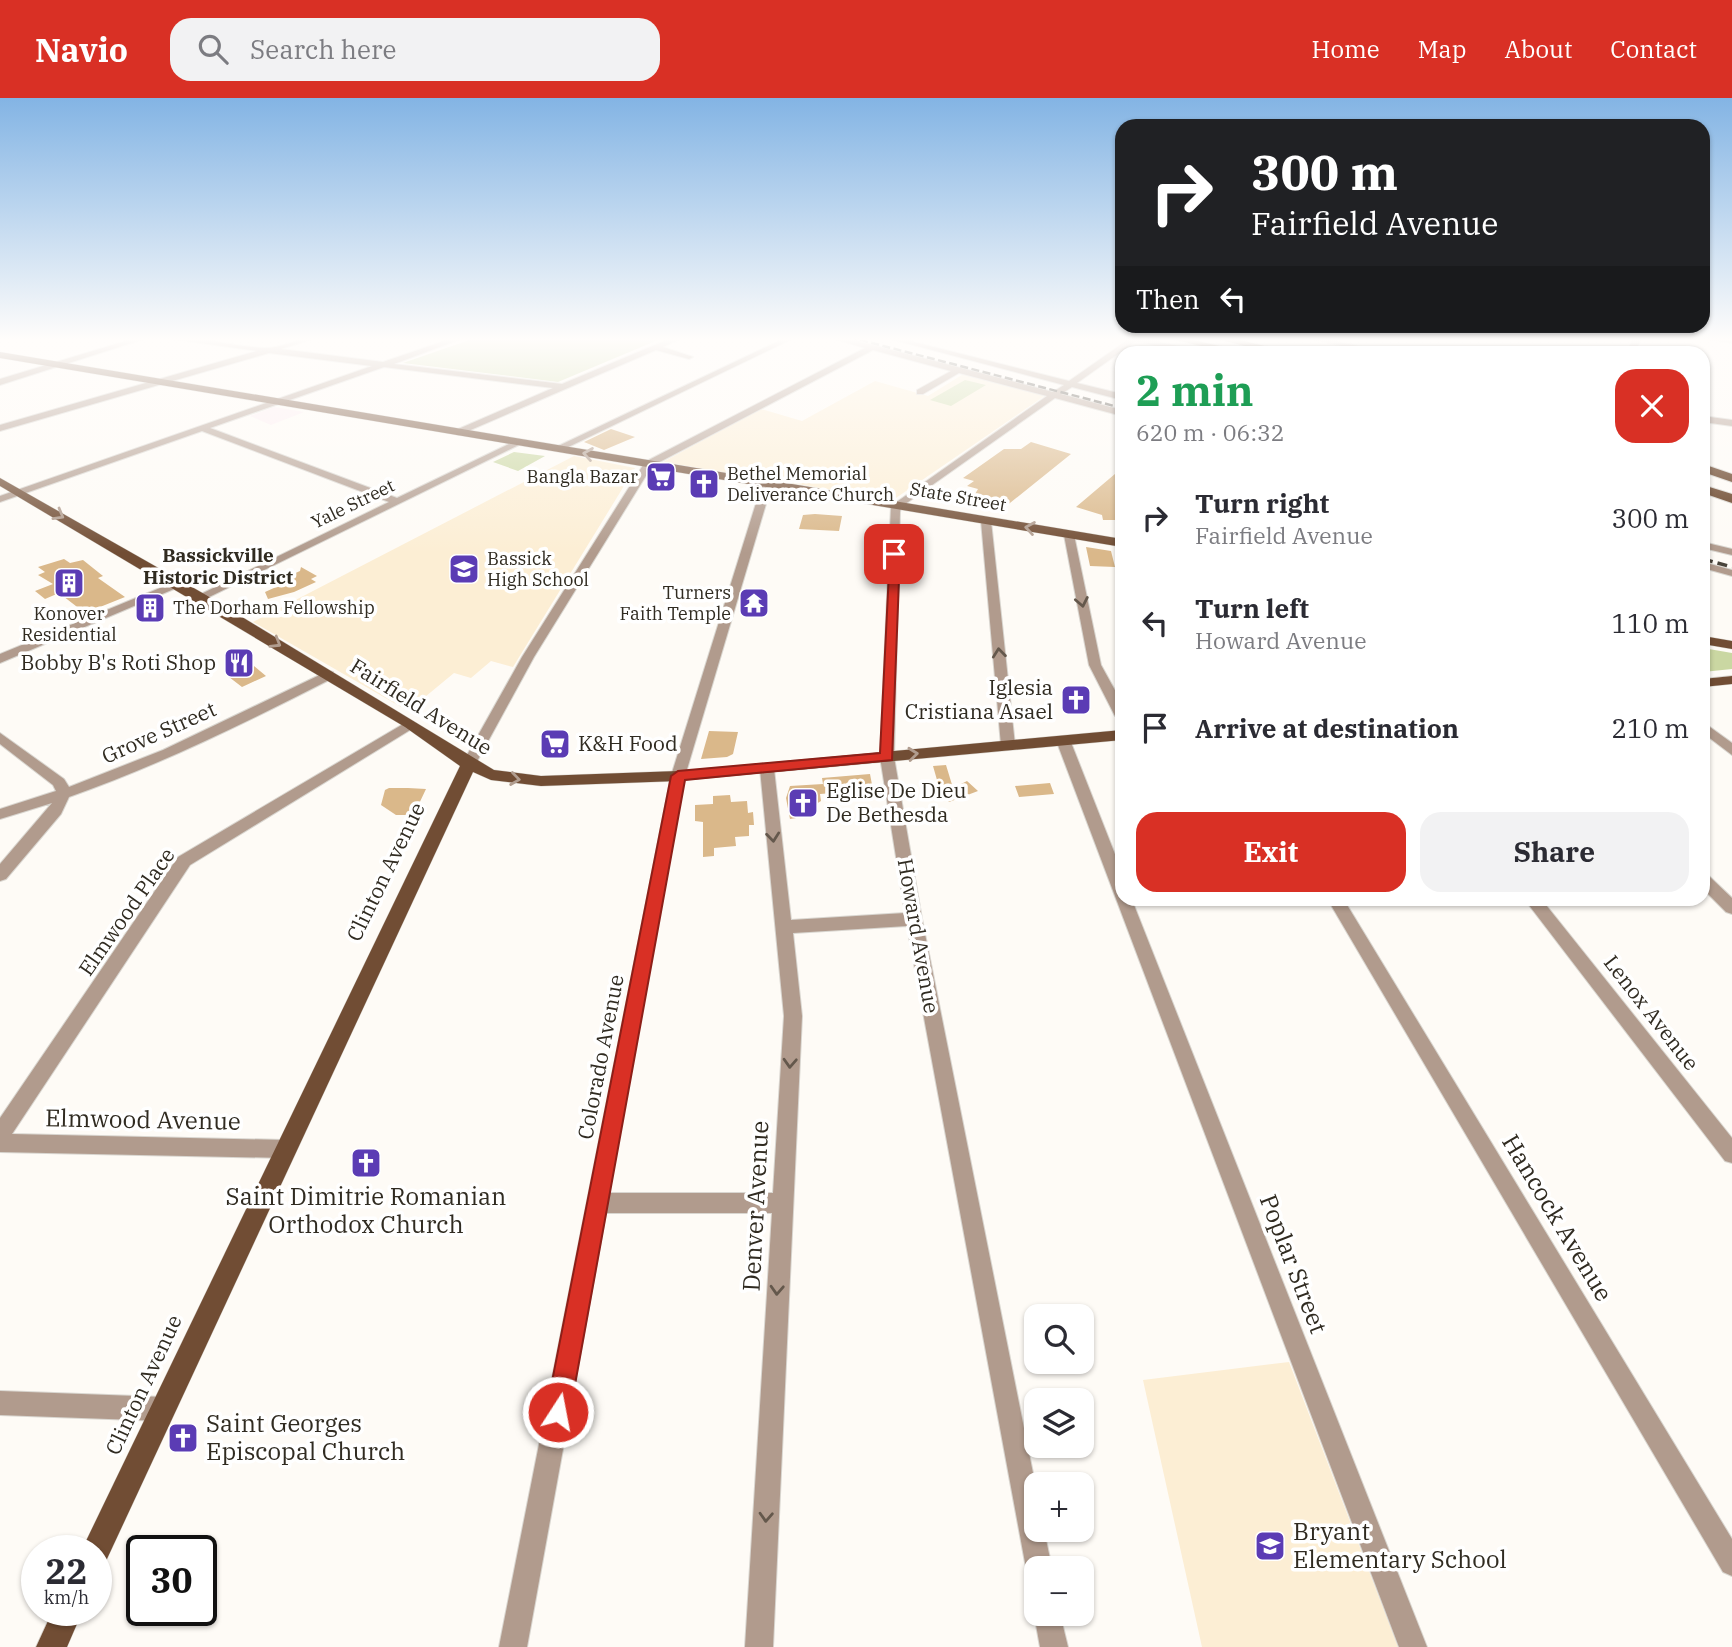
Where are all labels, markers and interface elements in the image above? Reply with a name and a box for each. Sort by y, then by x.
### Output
search box [170,18,660,81]
text: Navio [35,28,128,71]
icon: search [194,30,232,68]
text: Search here [250,32,396,66]
text: Home [1312,33,1380,65]
text: Map [1418,33,1466,65]
text: About [1504,33,1572,65]
text: Contact [1610,33,1697,65]
text: 300 m [1251,140,1398,203]
icon: right [1136,147,1227,238]
text: Fairfield Avenue [1251,202,1498,244]
icon: left [1214,280,1252,318]
text: Then [1136,282,1200,316]
text: 2 min [1136,363,1254,418]
button: close [1615,369,1689,443]
text: 620 m · 06:32 [1136,417,1285,447]
one-way arrow [583,447,594,462]
supermarket icon: Bangla Bazar [644,460,678,494]
place label: Bethel Memorial Deliverance Church [727,462,894,506]
place label: Bangla Bazar [527,465,638,488]
church icon: Bethel Memorial Deliverance Church [687,467,721,501]
street label: Yale Street [307,474,398,534]
street label: State Street [908,477,1008,516]
text: Turn right [1195,486,1329,520]
icon: right [1136,499,1174,537]
text: 300 m [1611,501,1689,535]
one-way arrow [52,507,65,520]
text: Fairfield Avenue [1195,520,1373,550]
one-way arrow [1024,521,1036,536]
pin [864,524,924,584]
icon: arrive [875,535,913,573]
district label: Bassickville Historic District [143,543,293,589]
place label: Bassick High School [487,547,589,591]
school or university icon: Bassick High School [447,552,481,586]
building icon: Konover Residential [52,566,86,600]
place label: Turners Faith Temple [619,581,731,625]
temple icon: Turners Faith Temple [737,586,771,620]
building icon: The Dorham Fellowship [133,591,167,625]
text: Turn left [1195,591,1309,625]
place label: The Dorham Fellowship [173,596,375,619]
one-way arrow [1074,596,1089,608]
place label: Konover Residential [21,602,117,646]
icon: left [1136,604,1174,642]
text: 110 m [1611,606,1689,640]
text: Howard Avenue [1195,625,1367,655]
one-way arrow [269,635,282,648]
restaurant icon: Bobby B's Roti Shop [222,646,256,680]
one-way arrow [992,647,1007,658]
place label: Bobby B's Roti Shop [20,648,216,676]
street label: Fairfield Avenue [345,651,498,761]
place label: Iglesia Cristiana Asael [905,673,1053,725]
church icon: Iglesia Cristiana Asael [1059,683,1093,717]
street label: Grove Street [97,694,220,770]
icon: arrive [1136,709,1174,747]
text: Arrive at destination [1195,711,1459,745]
text: 210 m [1611,711,1689,745]
supermarket icon: K&H Food [538,727,572,761]
place label: K&H Food [578,729,678,757]
one-way arrow [907,747,918,762]
one-way arrow [509,771,521,786]
place label: Eglise De Dieu De Bethesda [826,776,967,828]
church icon: Eglise De Dieu De Bethesda [786,786,820,820]
street label: Clinton Avenue [339,797,431,946]
button: Exit [1136,812,1406,892]
button: Share [1420,812,1689,892]
one-way arrow [766,831,781,843]
street label: Elmwood Place [72,842,181,981]
street label: Howard Avenue [892,856,946,1015]
street label: Lenox Avenue [1598,949,1706,1076]
street label: Colorado Avenue [570,972,630,1142]
one-way arrow [783,1058,798,1069]
street label: Elmwood Avenue [45,1101,241,1137]
street label: Denver Avenue [735,1120,775,1292]
street label: Hancock Avenue [1495,1128,1620,1307]
church icon: Saint Dimitrie Romanian Orthodox Church [349,1146,383,1180]
place label: Saint Dimitrie Romanian Orthodox Church [226,1180,506,1240]
street label: Poplar Street [1253,1189,1335,1338]
one-way arrow [770,1285,785,1296]
map controls [1024,1304,1094,1626]
button: search [1024,1304,1094,1374]
street label: Clinton Avenue [98,1310,188,1459]
position arrow [521,1375,595,1449]
button: layers [1024,1388,1094,1458]
place label: Saint Georges Episcopal Church [206,1407,405,1467]
church icon: Saint Georges Episcopal Church [166,1421,200,1455]
button: + [1024,1472,1094,1542]
one-way arrow [758,1512,773,1523]
place label: Bryant Elementary School [1293,1515,1507,1575]
school or university icon: Bryant Elementary School [1253,1529,1287,1563]
speed limit sign: 30 [126,1535,217,1626]
text: 22 [45,1548,88,1594]
button: − [1024,1556,1094,1626]
text: km/h [44,1586,89,1609]

